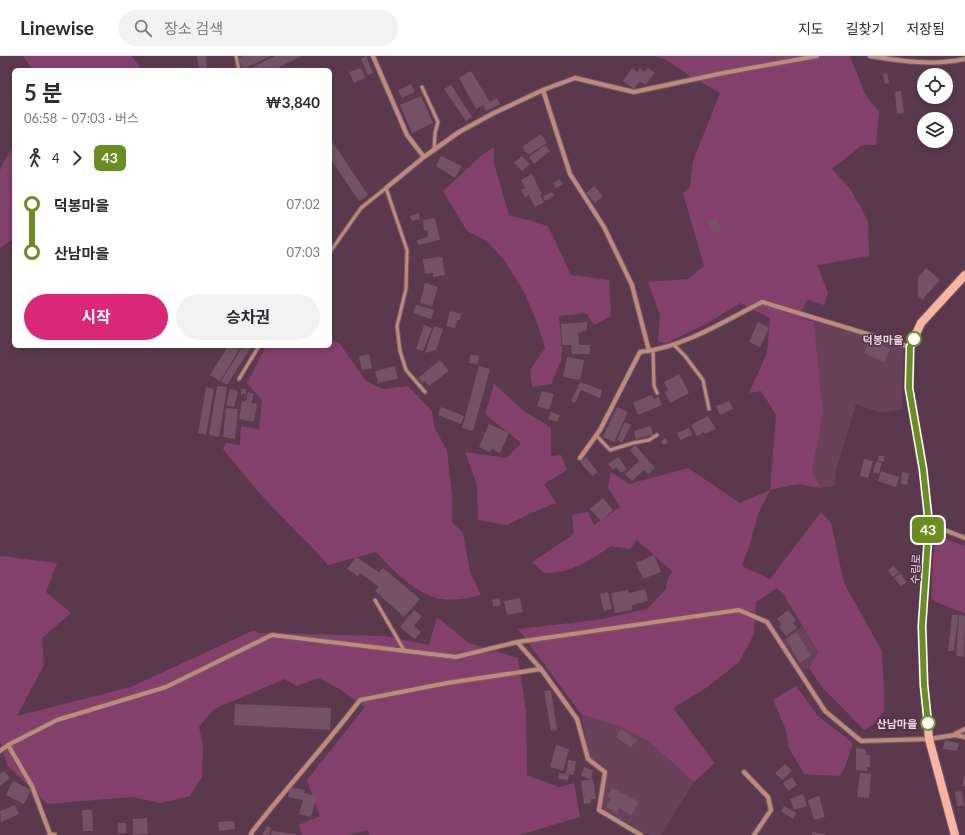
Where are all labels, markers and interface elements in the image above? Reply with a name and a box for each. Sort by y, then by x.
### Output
search box [118,10,398,46]
text: Linewise [20,16,94,39]
icon: search [132,17,154,39]
text: 장소 검색 [164,19,223,37]
text: 지도 [798,20,824,37]
text: 길찾기 [846,20,884,37]
text: 저장됨 [906,20,945,37]
map controls [917,68,953,148]
button: locate [917,68,953,104]
text: 5 분 [24,79,62,106]
text: ₩3,840 [265,93,320,111]
text: 06:58 – 07:03 · 버스 [24,110,139,126]
button: layers [917,112,953,148]
icon: walk [24,147,46,169]
icon: forward [66,147,88,169]
text: 43 [102,149,118,166]
text: 4 [52,150,60,166]
text: 덕봉마을 [54,196,109,214]
text: 07:02 [287,196,320,212]
text: 산남마을 [54,244,109,262]
text: 07:03 [287,244,320,260]
button: 시작 [24,294,168,340]
button: 승차권 [176,294,320,340]
marker: 덕봉마을 [906,331,922,347]
place label: 덕봉마을 [863,333,903,346]
line badge: 43 [910,517,946,543]
text: 43 [920,521,936,538]
street label: 수림로 [907,553,923,585]
marker: 산남마을 [920,715,936,731]
place label: 산남마을 [877,717,917,730]

